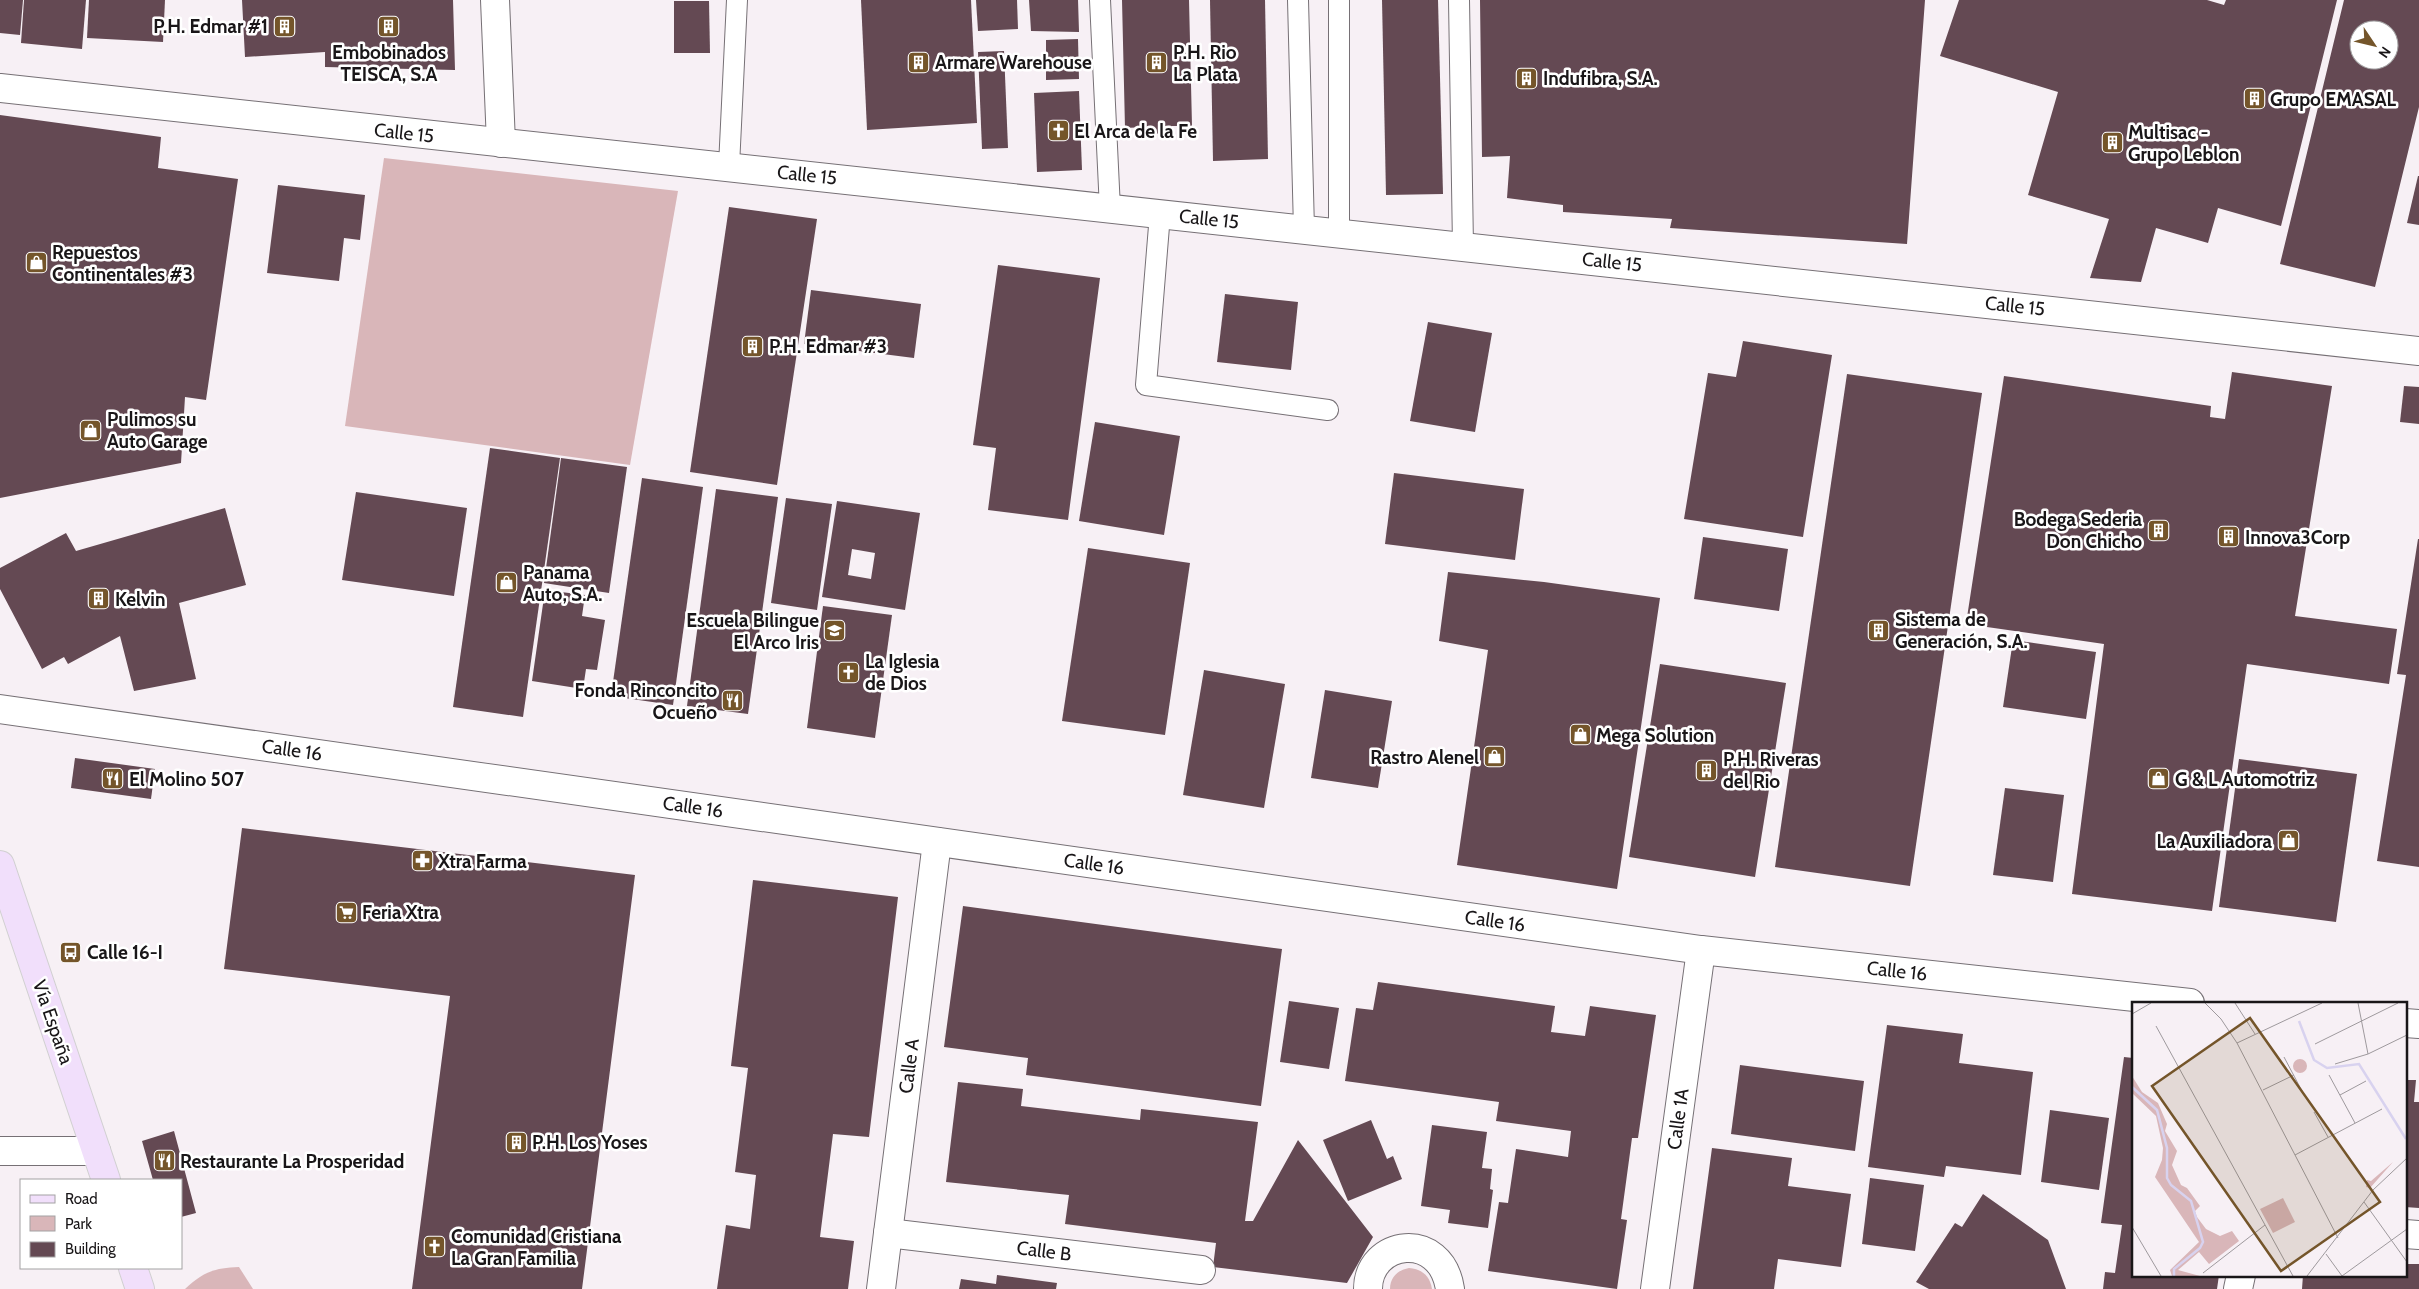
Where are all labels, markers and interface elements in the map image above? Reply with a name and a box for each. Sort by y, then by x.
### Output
building icon: P.H. Edmar #1 [272,14,296,38]
building icon: Embobinados TEISCA, S.A [377,14,401,38]
place label: P.H. Edmar #1 [153,15,268,38]
north arrow [2349,20,2399,70]
place label: Embobinados TEISCA, S.A [332,41,446,86]
place label: P.H. Rio La Plata [1173,41,1238,86]
text: N [2374,43,2395,62]
building icon: Armare Warehouse [907,50,931,74]
place label: Armare Warehouse [935,51,1092,74]
building icon: P.H. Rio La Plata [1145,51,1169,75]
building icon: Indufibra, S.A. [1515,66,1539,90]
place label: Indufibra, S.A. [1543,67,1658,90]
building icon: Grupo EMASAL [2242,87,2266,111]
place label: Grupo EMASAL [2270,88,2397,111]
street label: Calle 15 [373,118,435,148]
church icon: El Arca de la Fe [1046,119,1070,143]
place label: El Arca de la Fe [1074,120,1197,143]
place label: Multisac - Grupo Leblon [2128,121,2239,166]
building icon: Multisac - Grupo Leblon [2100,131,2124,155]
street label: Calle 15 [776,160,838,190]
street label: Calle 15 [1178,204,1240,234]
place label: Repuestos Continentales #3 [52,241,193,286]
street label: Calle 15 [1581,247,1643,277]
shop icon: Repuestos Continentales #3 [24,251,48,275]
street label: Calle 15 [1984,291,2046,321]
building icon: P.H. Edmar #3 [741,334,765,358]
place label: P.H. Edmar #3 [769,335,887,358]
place label: Pulimos su Auto Garage [107,408,208,453]
shop icon: Pulimos su Auto Garage [79,418,103,442]
place label: Bodega Sederia Don Chicho [2014,508,2143,553]
building icon: Bodega Sederia Don Chicho [2146,518,2170,542]
building icon: Innova3Corp [2217,525,2241,549]
place label: Innova3Corp [2245,526,2350,549]
place label: Panama Auto, S.A. [523,561,602,606]
shop icon: Panama Auto, S.A. [495,571,519,595]
building icon: Kelvin [87,587,111,611]
place label: Kelvin [115,588,165,611]
place label: Sistema de Generación, S.A. [1895,608,2028,653]
place label: Escuela Bilingue El Arco Iris [686,609,819,654]
building icon: Sistema de Generación, S.A. [1867,618,1891,642]
school or university icon: Escuela Bilingue El Arco Iris [823,619,847,643]
place label: La Iglesia de Dios [865,650,940,695]
church icon: La Iglesia de Dios [837,660,861,684]
place label: Fonda Rinconcito Ocueño [575,679,717,724]
restaurant icon: Fonda Rinconcito Ocueño [721,689,745,713]
shop icon: Mega Solution [1568,723,1592,747]
place label: Mega Solution [1596,724,1714,747]
street label: Calle 16 [260,734,324,766]
shop icon: Rastro Alenel [1483,745,1507,769]
place label: Rastro Alenel [1370,746,1479,769]
place label: P.H. Riveras del Rio [1723,748,1818,793]
building icon: P.H. Riveras del Rio [1695,758,1719,782]
restaurant icon: El Molino 507 [101,767,125,791]
shop icon: G & L Automotriz [2147,767,2171,791]
place label: El Molino 507 [129,768,244,791]
place label: G & L Automotriz [2175,768,2315,791]
street label: Calle 16 [661,791,725,823]
shop icon: La Auxiliadora [2276,829,2300,853]
place label: La Auxiliadora [2156,830,2273,853]
street label: Calle 16 [1062,848,1126,880]
pharmacy icon: Xtra Farma [410,849,434,873]
place label: Xtra Farma [437,850,527,873]
supermarket icon: Feria Xtra [334,900,358,924]
place label: Feria Xtra [362,901,440,924]
street label: Calle 16 [1463,905,1527,937]
bus stop icon: Calle 16-I [59,940,83,964]
place label: Calle 16-I [87,941,163,964]
street label: Calle 16 [1866,956,1928,986]
street label: Vía España [28,977,78,1067]
inset map [2132,1002,2406,1276]
street label: Calle A [894,1037,924,1095]
street label: Calle 1A [1662,1087,1694,1151]
building icon: P.H. Los Yoses [504,1130,528,1154]
place label: P.H. Los Yoses [532,1131,648,1154]
restaurant icon: Restaurante La Prosperidad [152,1149,176,1173]
place label: Restaurante La Prosperidad [180,1150,404,1173]
legend [20,1179,182,1269]
text: Road [65,1190,98,1208]
text: Park [65,1215,92,1233]
place label: Comunidad Cristiana La Gran Familia [451,1225,622,1270]
church icon: Comunidad Cristiana La Gran Familia [423,1235,447,1259]
street label: Calle B [1015,1236,1073,1266]
text: Building [65,1240,116,1258]

